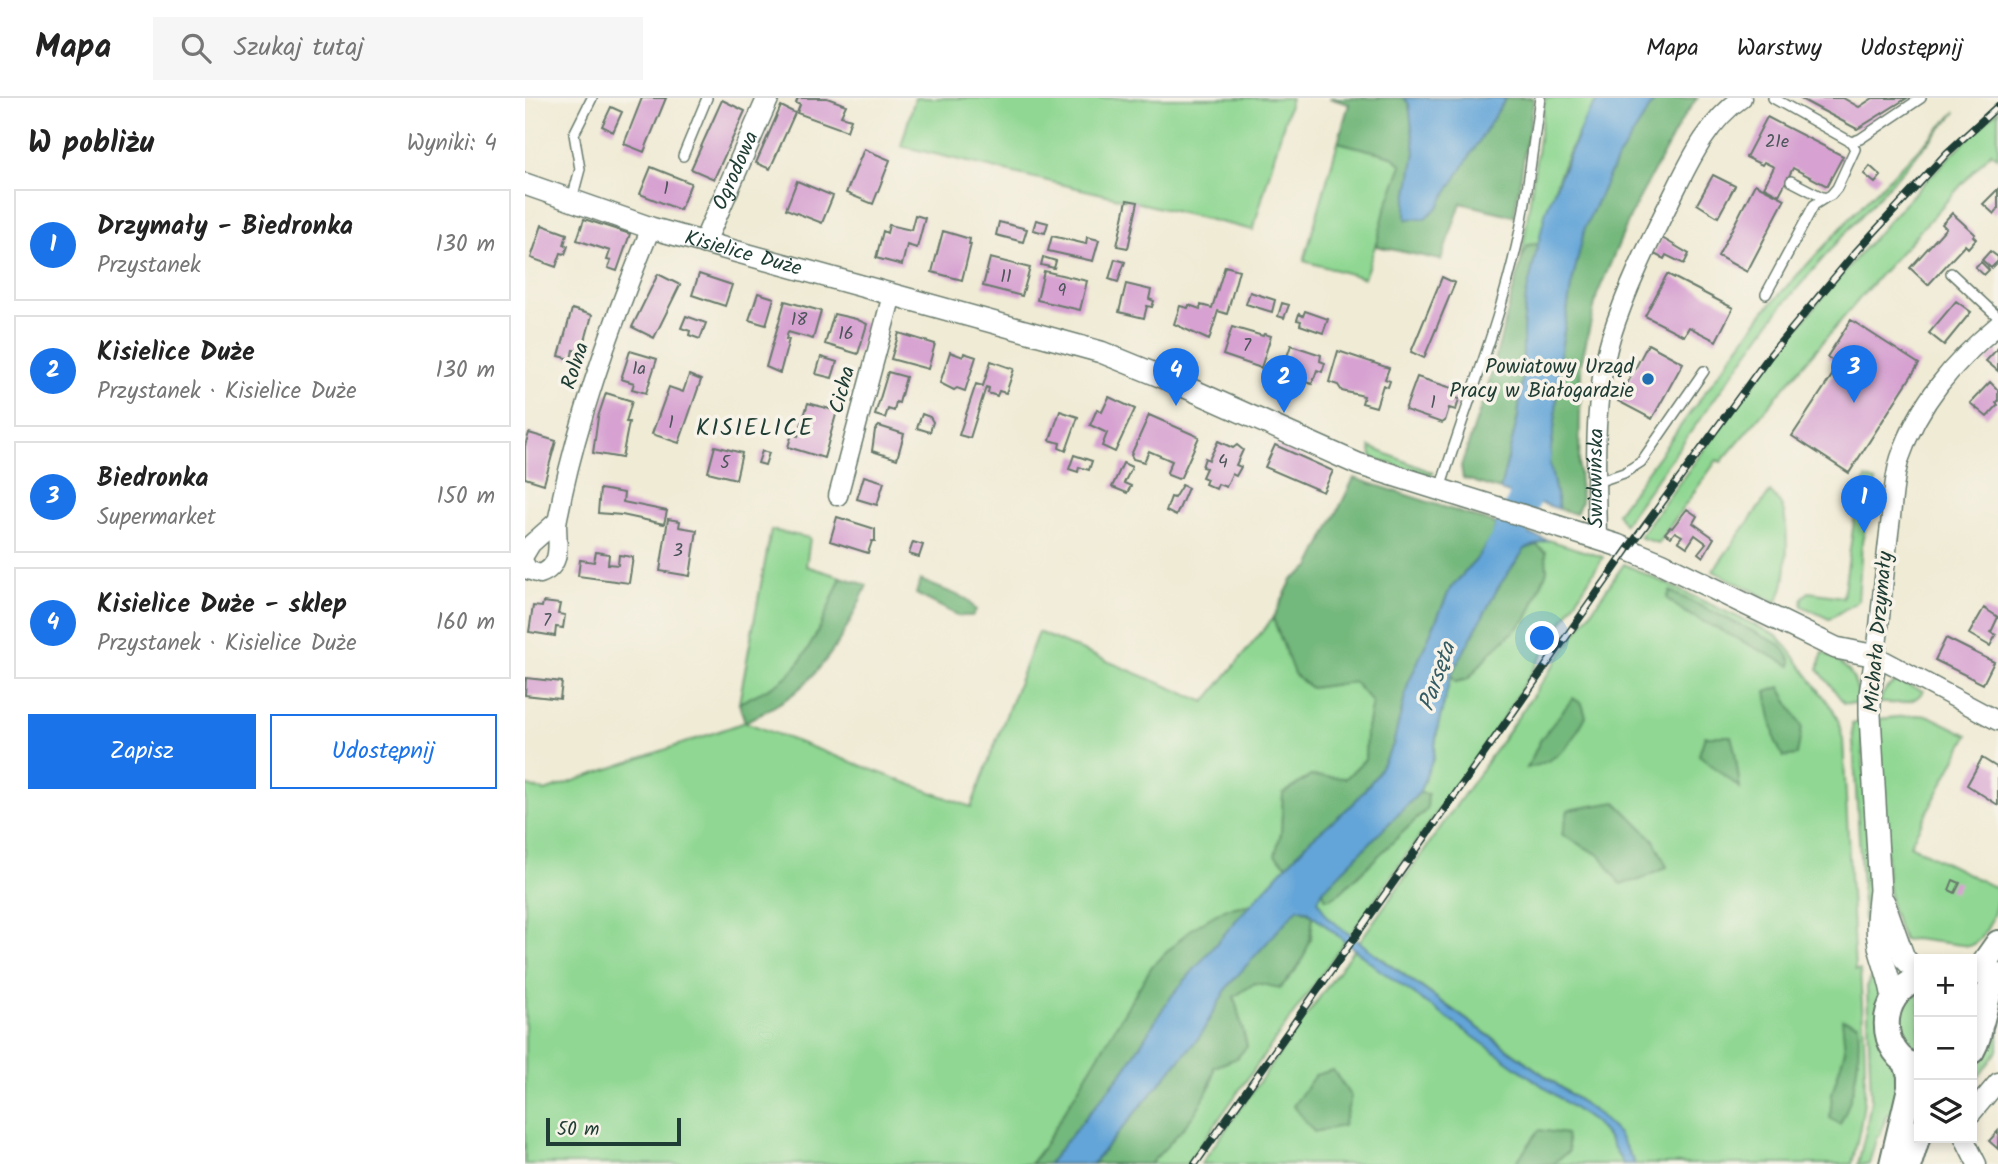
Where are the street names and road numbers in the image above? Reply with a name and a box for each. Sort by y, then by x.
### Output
street label: Ogrodowa [704,126,768,216]
street label: Kisielice Duże [681,221,806,285]
street label: Rolna [553,338,599,394]
street label: Cicha [821,363,865,417]
street label: Świdwińska [1579,427,1613,528]
street label: Michała Drzymały [1856,550,1902,714]

